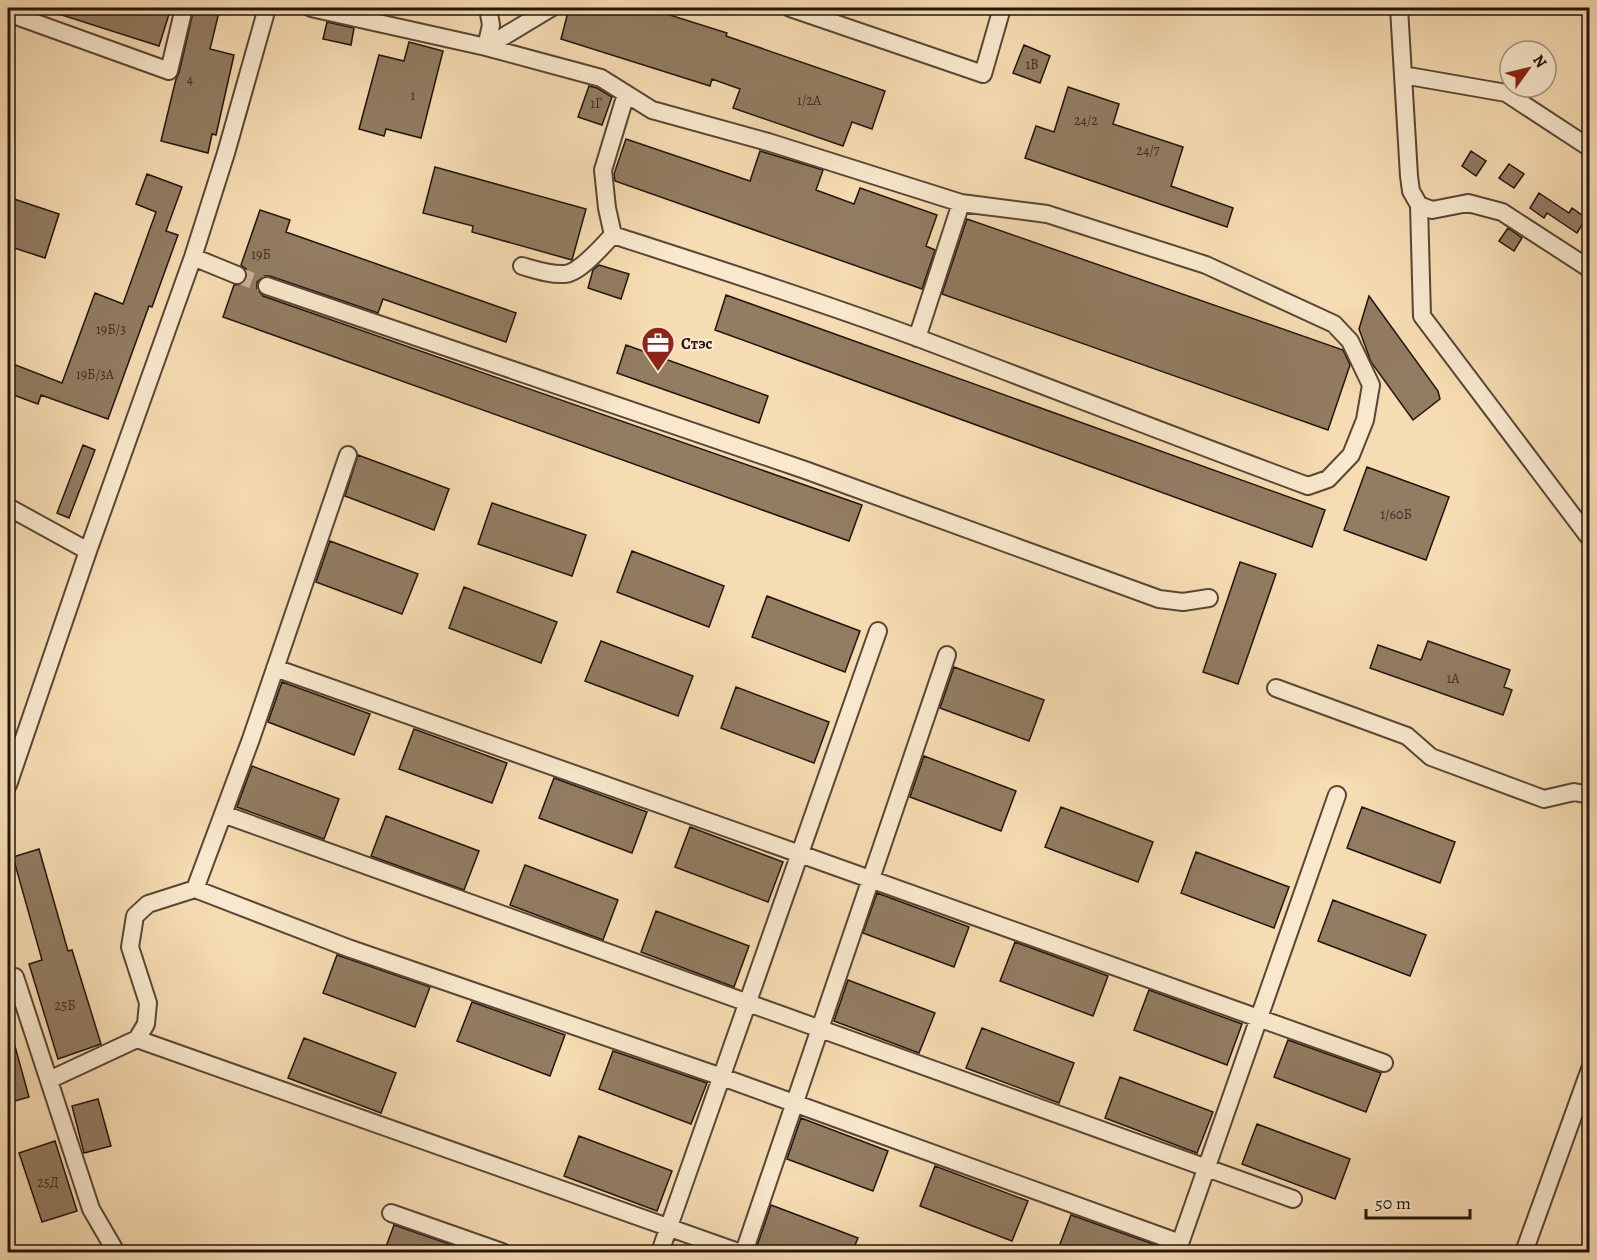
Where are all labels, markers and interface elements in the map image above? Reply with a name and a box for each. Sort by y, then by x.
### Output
north arrow [1498,39,1558,99]
text: N [1527,50,1552,72]
house number: 1В [1025,55,1039,74]
house number: 4 [187,70,193,89]
house number: 1 [411,86,416,105]
house number: 1/2А [797,91,822,110]
house number: 1Г [590,94,602,113]
house number: 24/2 [1074,111,1098,130]
house number: 24/7 [1136,141,1160,160]
house number: 19Б [251,245,271,264]
house number: 19Б/3 [96,320,126,339]
office icon: Стэс [640,325,676,372]
place label: Стэс [681,333,713,355]
house number: 19Б/3А [76,365,115,384]
house number: 1/60Б [1380,505,1412,524]
house number: 1А [1447,669,1460,688]
house number: 25Б [54,996,76,1015]
house number: 25Д [37,1173,59,1192]
scale bar [1366,1182,1470,1220]
text: 50 m [1375,1191,1411,1215]

